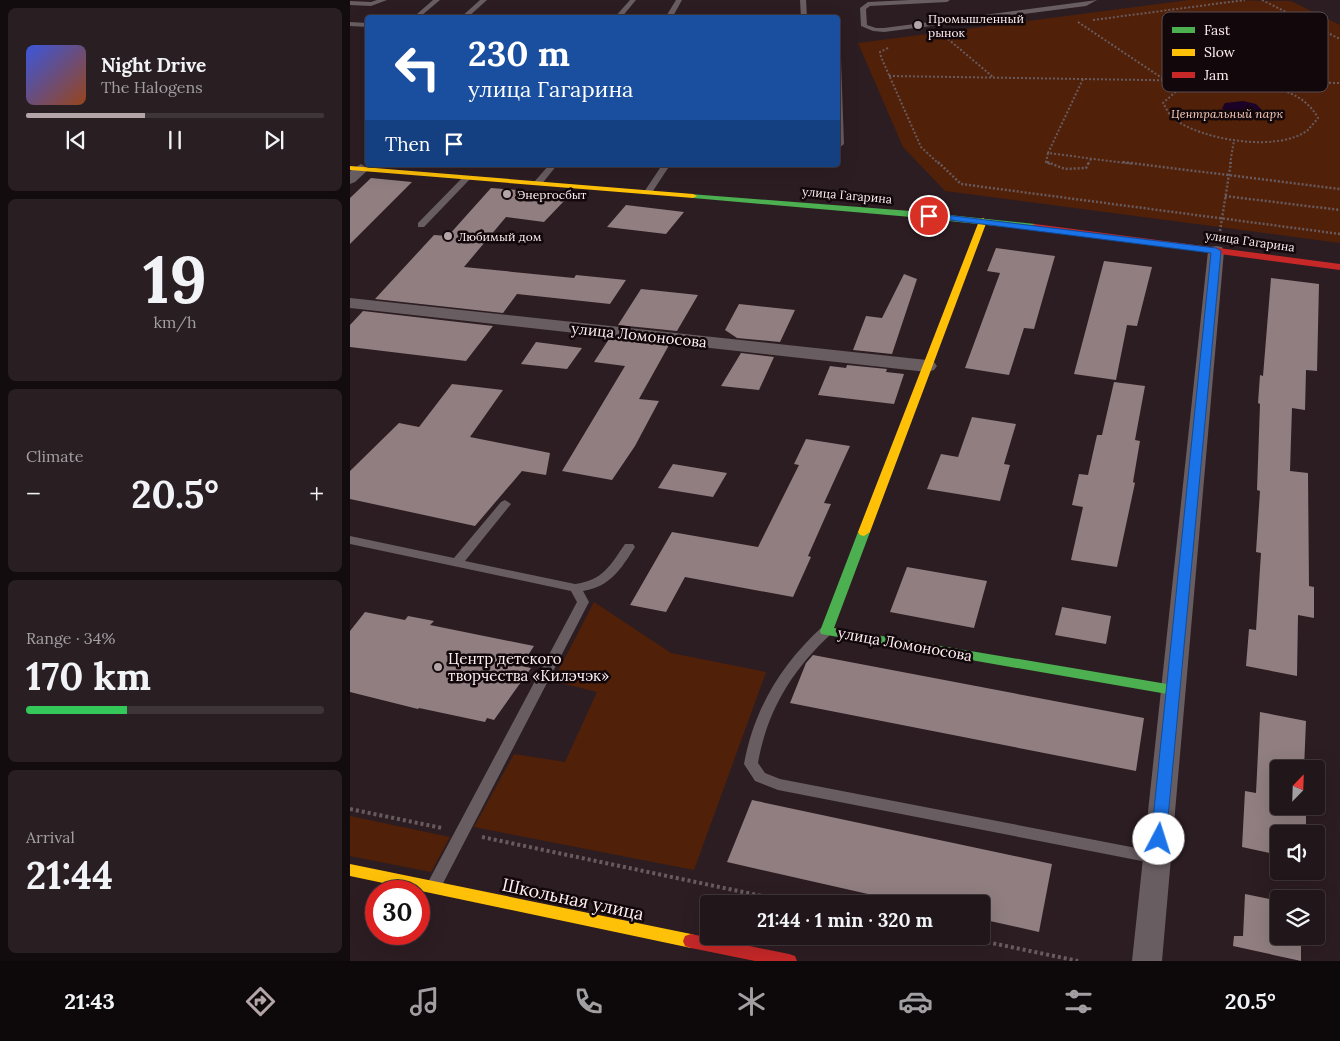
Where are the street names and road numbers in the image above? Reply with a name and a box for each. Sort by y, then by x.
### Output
street label: улица Гагарина [801,184,893,206]
street label: улица Гагарина [1204,227,1296,255]
street label: улица Ломоносова [570,318,708,352]
street label: улица Ломоносова [836,623,974,665]
street label: Школьная улица [500,873,646,925]

